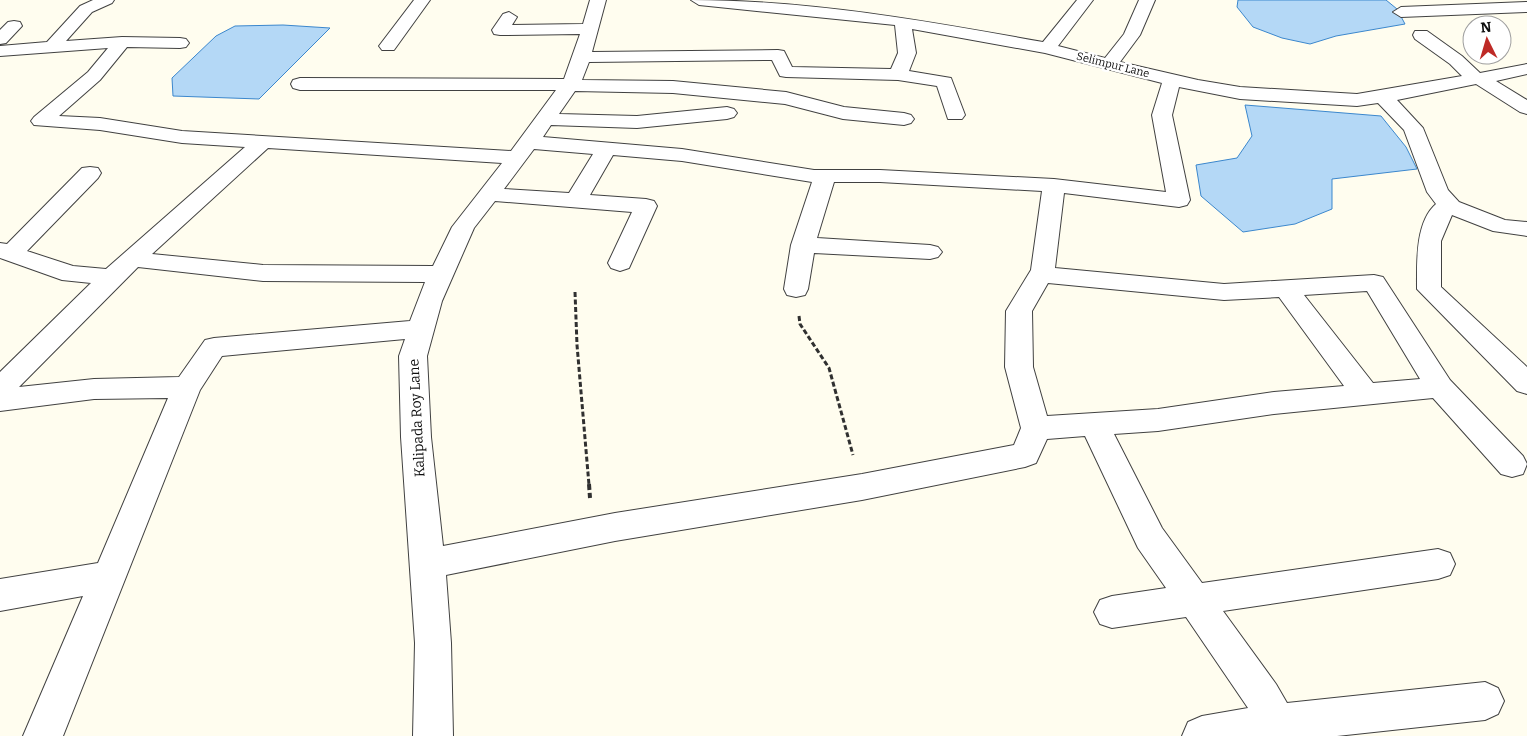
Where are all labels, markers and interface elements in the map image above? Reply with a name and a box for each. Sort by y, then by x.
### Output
north arrow [1462,15,1512,65]
text: N [1480,19,1492,36]
street label: Selimpur Lane [1075,50,1151,80]
street label: Kalipada Roy Lane [405,358,429,478]

